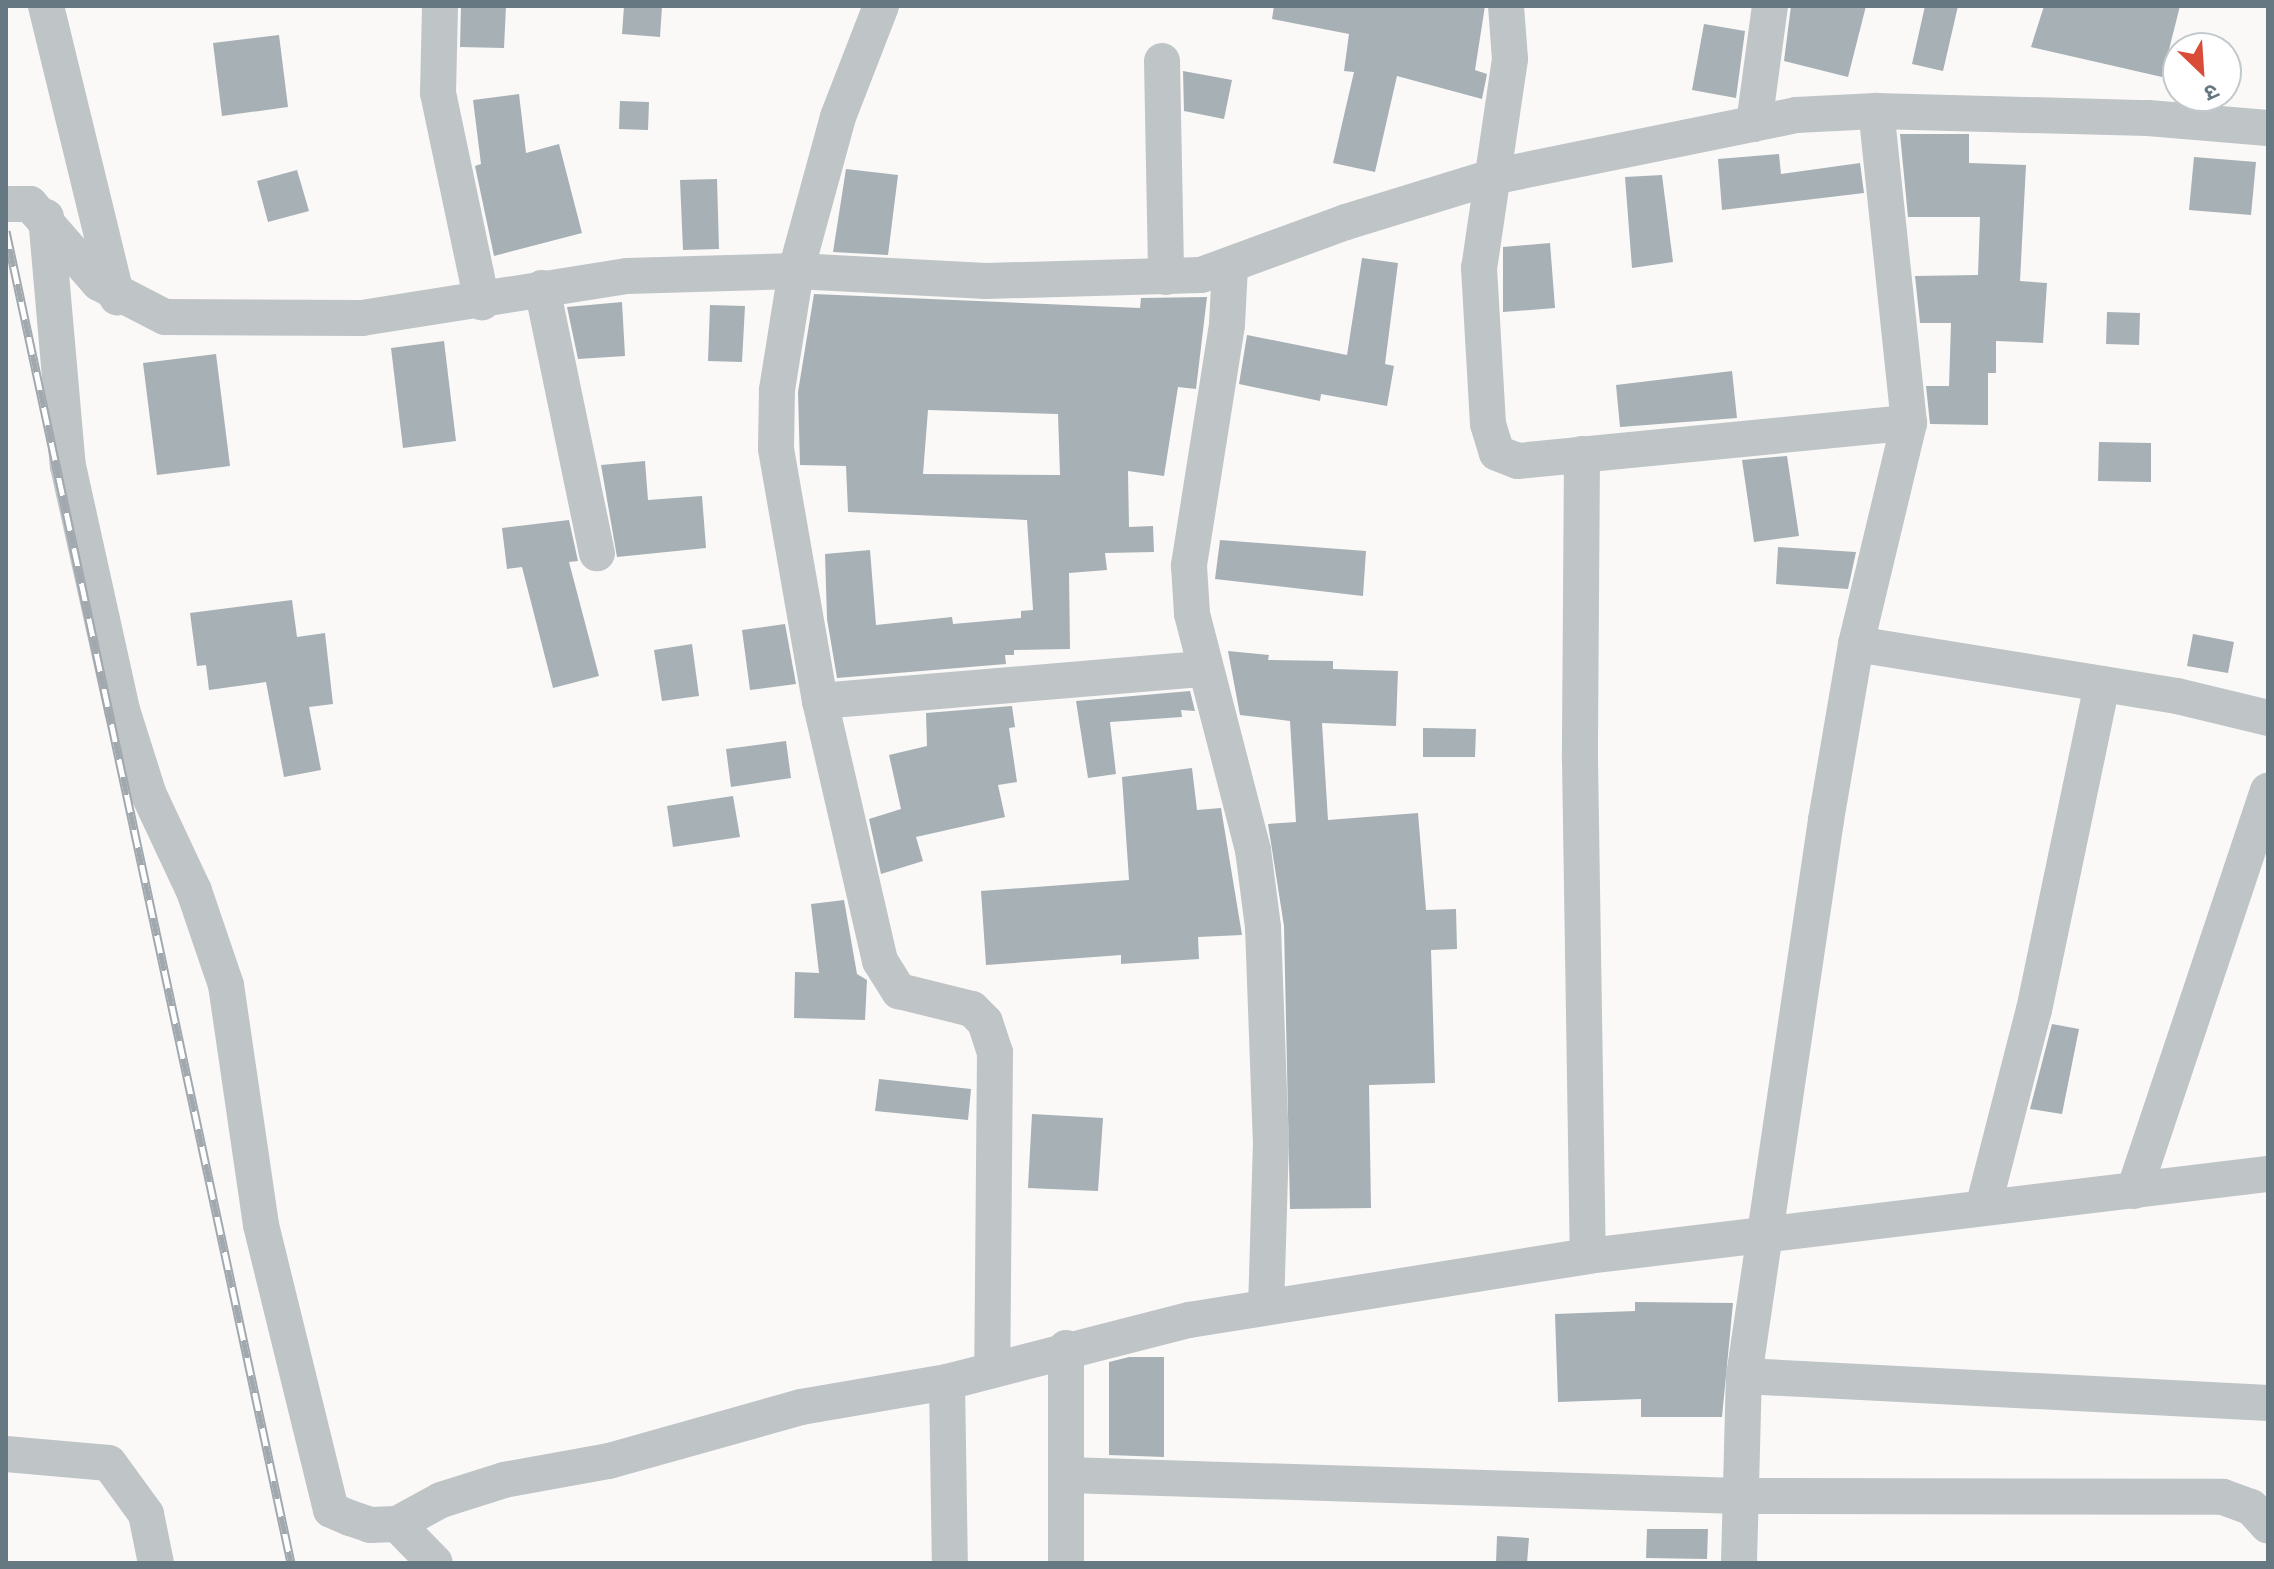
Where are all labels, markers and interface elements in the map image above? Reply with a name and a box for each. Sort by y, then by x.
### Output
north arrow [2162,32,2242,112]
text: उ [2200,78,2223,106]

